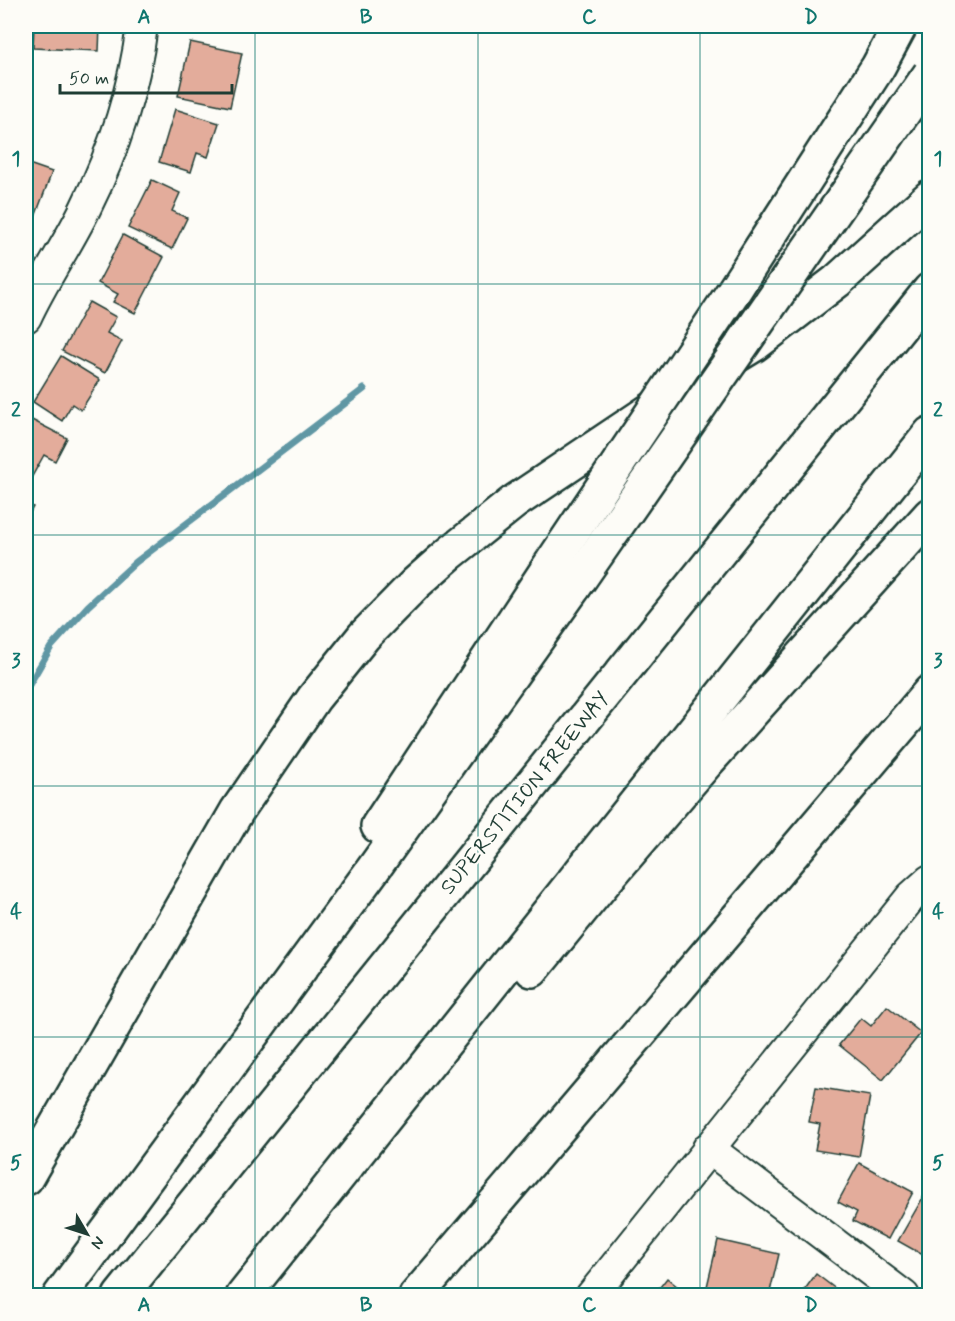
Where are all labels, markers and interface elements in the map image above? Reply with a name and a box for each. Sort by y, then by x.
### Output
text: A [137,4,151,31]
text: B [360,4,373,31]
text: C [582,4,597,31]
text: D [804,4,818,31]
scale bar [60,57,232,95]
text: 50 m [69,67,109,91]
text: 1 [12,146,20,173]
text: 1 [934,146,942,173]
text: 2 [11,397,21,424]
text: 2 [933,397,943,424]
text: 3 [11,648,21,675]
text: 3 [933,648,943,675]
street label: SUPERSTITION FREEWAY [434,685,616,900]
text: 4 [10,899,22,926]
text: 4 [932,899,944,926]
text: 5 [10,1150,22,1177]
text: 5 [932,1150,944,1177]
north arrow [57,1204,117,1264]
text: N [86,1232,109,1253]
text: A [137,1292,151,1319]
text: B [360,1292,373,1319]
text: C [582,1292,597,1319]
text: D [804,1292,818,1319]

